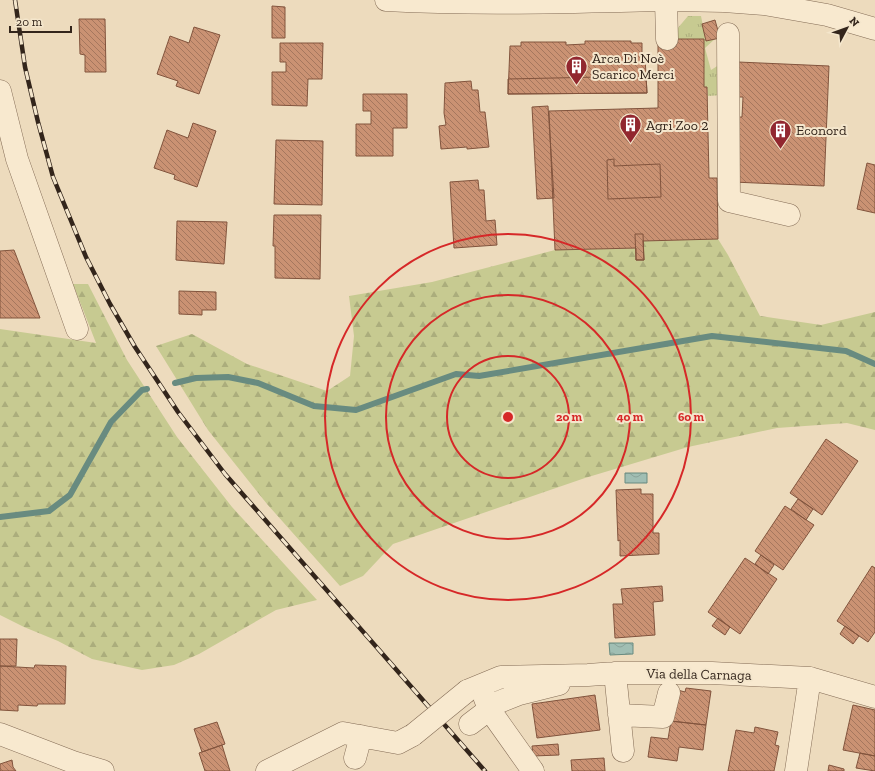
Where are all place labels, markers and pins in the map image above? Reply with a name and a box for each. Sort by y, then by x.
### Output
place label: Arca Di Noè Scarico Merci [592,50,674,83]
building icon: Arca Di Noè Scarico Merci [564,53,590,86]
building icon: Agri Zoo 2 [617,112,643,145]
place label: Agri Zoo 2 [646,117,708,134]
building icon: Econord [767,117,793,150]
place label: Econord [796,122,847,139]
centre of rings [501,410,515,424]

